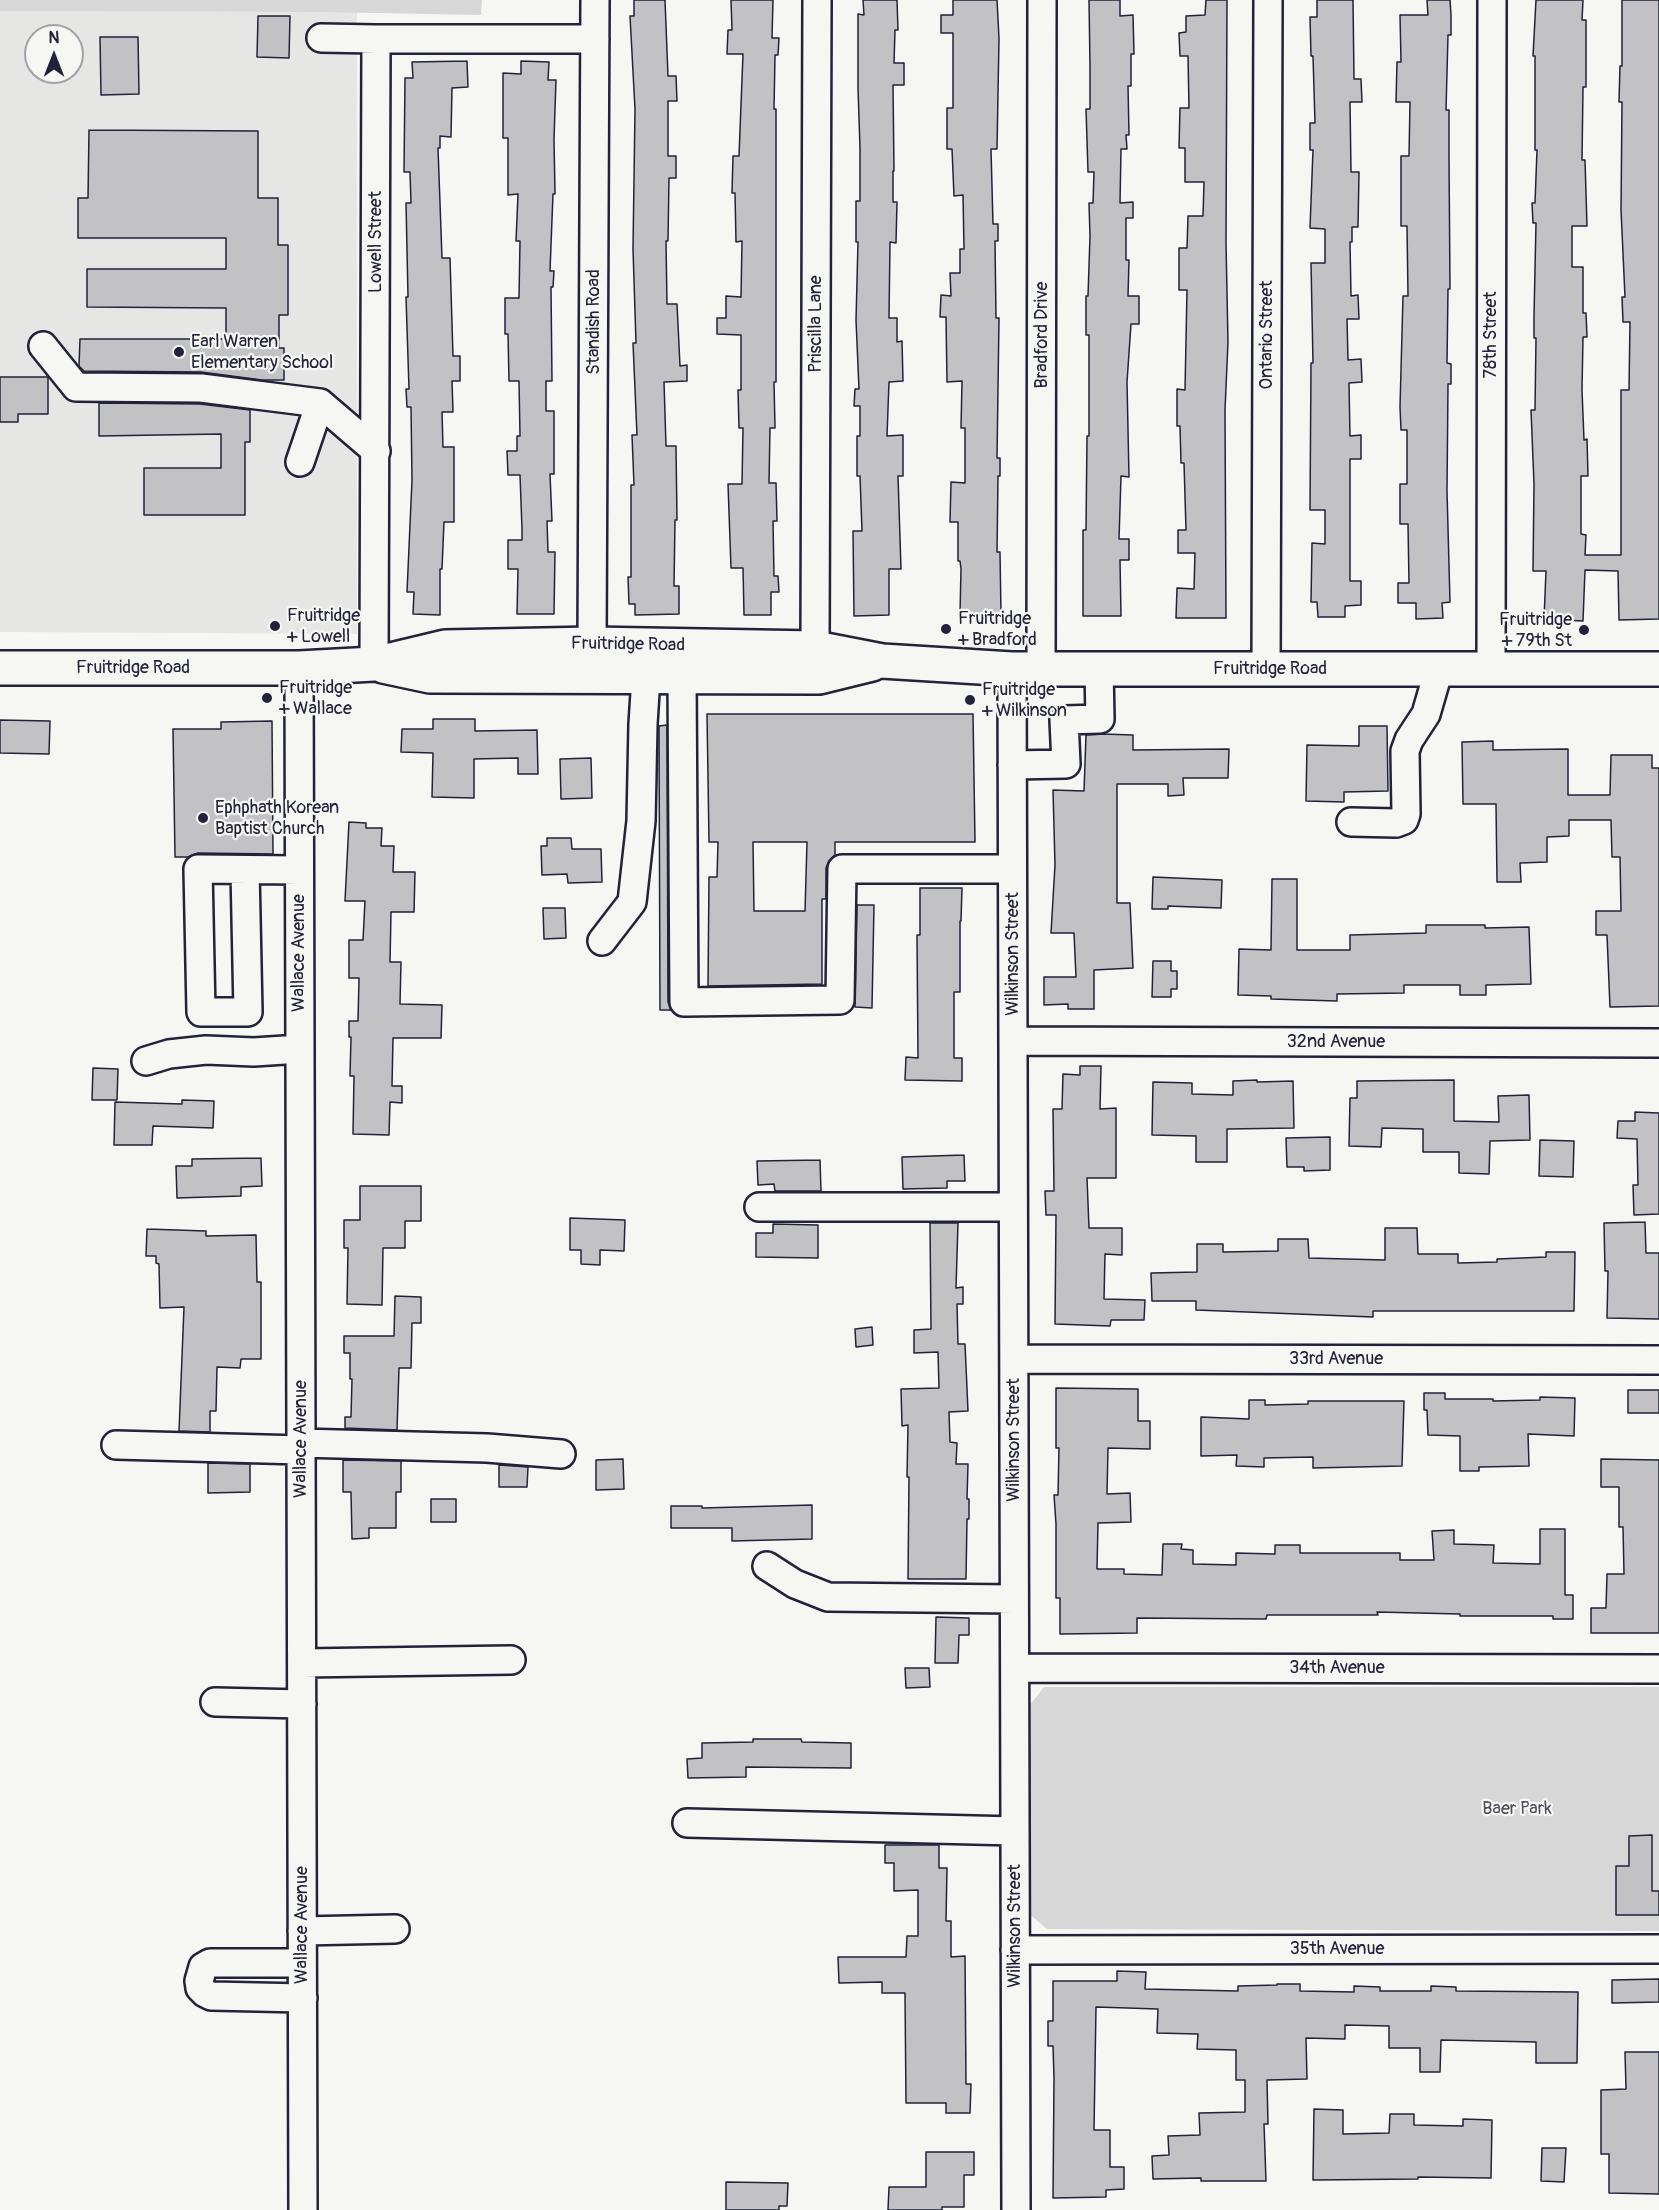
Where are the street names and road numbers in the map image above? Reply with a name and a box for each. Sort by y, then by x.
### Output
street label: Lowell Street [365,191,387,293]
street label: Standish Road [583,269,605,375]
street label: Priscilla Lane [805,275,827,373]
street label: Ontario Street [1256,280,1278,390]
street label: Bradford Drive [1031,282,1053,388]
street label: 78th Street [1480,291,1502,379]
street label: Fruitridge Road [571,633,685,657]
street label: Fruitridge Road [76,657,190,679]
street label: Fruitridge Road [1213,658,1327,680]
street label: Wilkinson Street [1002,892,1024,1016]
street label: Wallace Avenue [288,894,310,1012]
street label: 32nd Avenue [1287,1031,1385,1053]
street label: 33rd Avenue [1289,1348,1383,1370]
street label: Wilkinson Street [1003,1378,1025,1502]
street label: Wallace Avenue [290,1380,312,1498]
street label: 34th Avenue [1289,1657,1385,1679]
street label: Wilkinson Street [1004,1864,1026,1988]
street label: Wallace Avenue [291,1866,313,1984]
street label: 35th Avenue [1290,1938,1384,1960]

